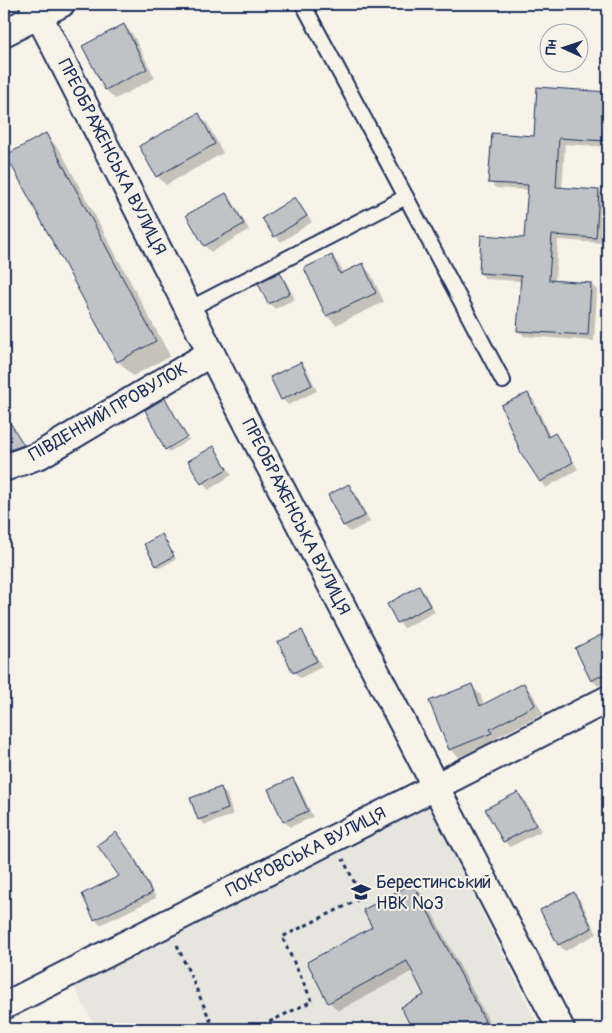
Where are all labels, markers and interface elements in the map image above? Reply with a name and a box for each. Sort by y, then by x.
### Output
north arrow [540,22,590,72]
text: Пн [543,39,560,55]
street label: ПРЕОБРАЖЕНСЬКА ВУЛИЦЯ [52,55,172,259]
street label: ПІВДЕННИЙ ПРОВУЛОК [25,357,191,467]
street label: ПРЕОБРАЖЕНСЬКА ВУЛИЦЯ [236,415,356,619]
street label: ПОКРОВСЬКА ВУЛИЦЯ [222,802,390,902]
place label: Берестинський НВК №3 [376,871,491,915]
school or university icon: Берестинський НВК №3 [350,881,372,903]

